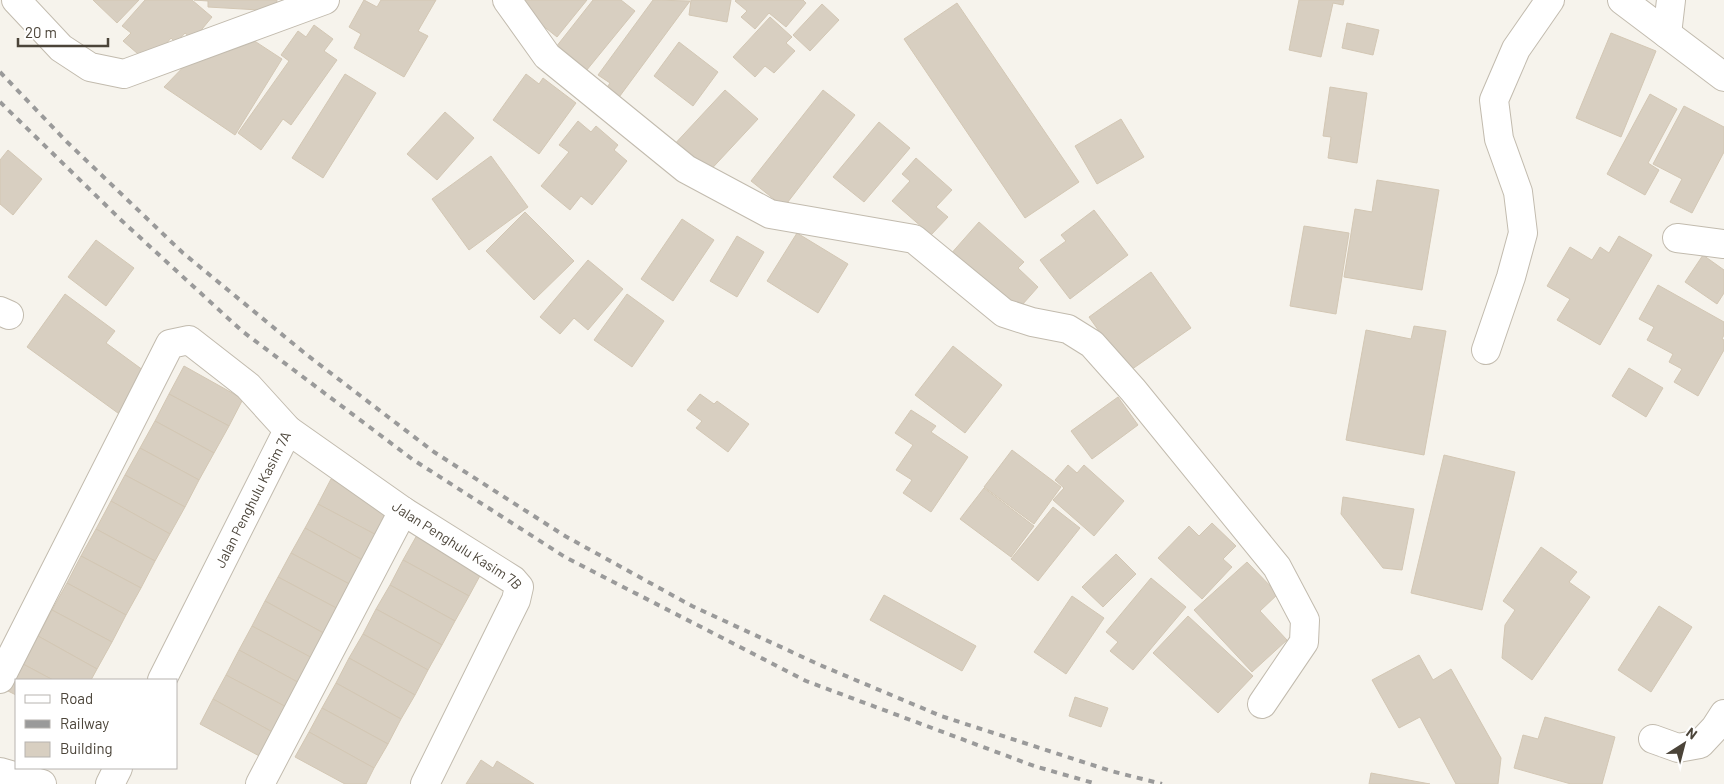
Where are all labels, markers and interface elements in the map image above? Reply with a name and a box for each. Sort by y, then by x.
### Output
scale bar [18,15,108,47]
text: 20 m [25,23,57,41]
street label: Jalan Penghulu Kasim 7A [211,428,294,571]
street label: Jalan Penghulu Kasim 7B [389,497,526,593]
legend [15,679,178,769]
text: Road [60,689,93,707]
text: Railway [60,714,109,732]
north arrow [1659,719,1709,769]
text: N [1683,723,1701,743]
text: Building [60,739,113,757]

